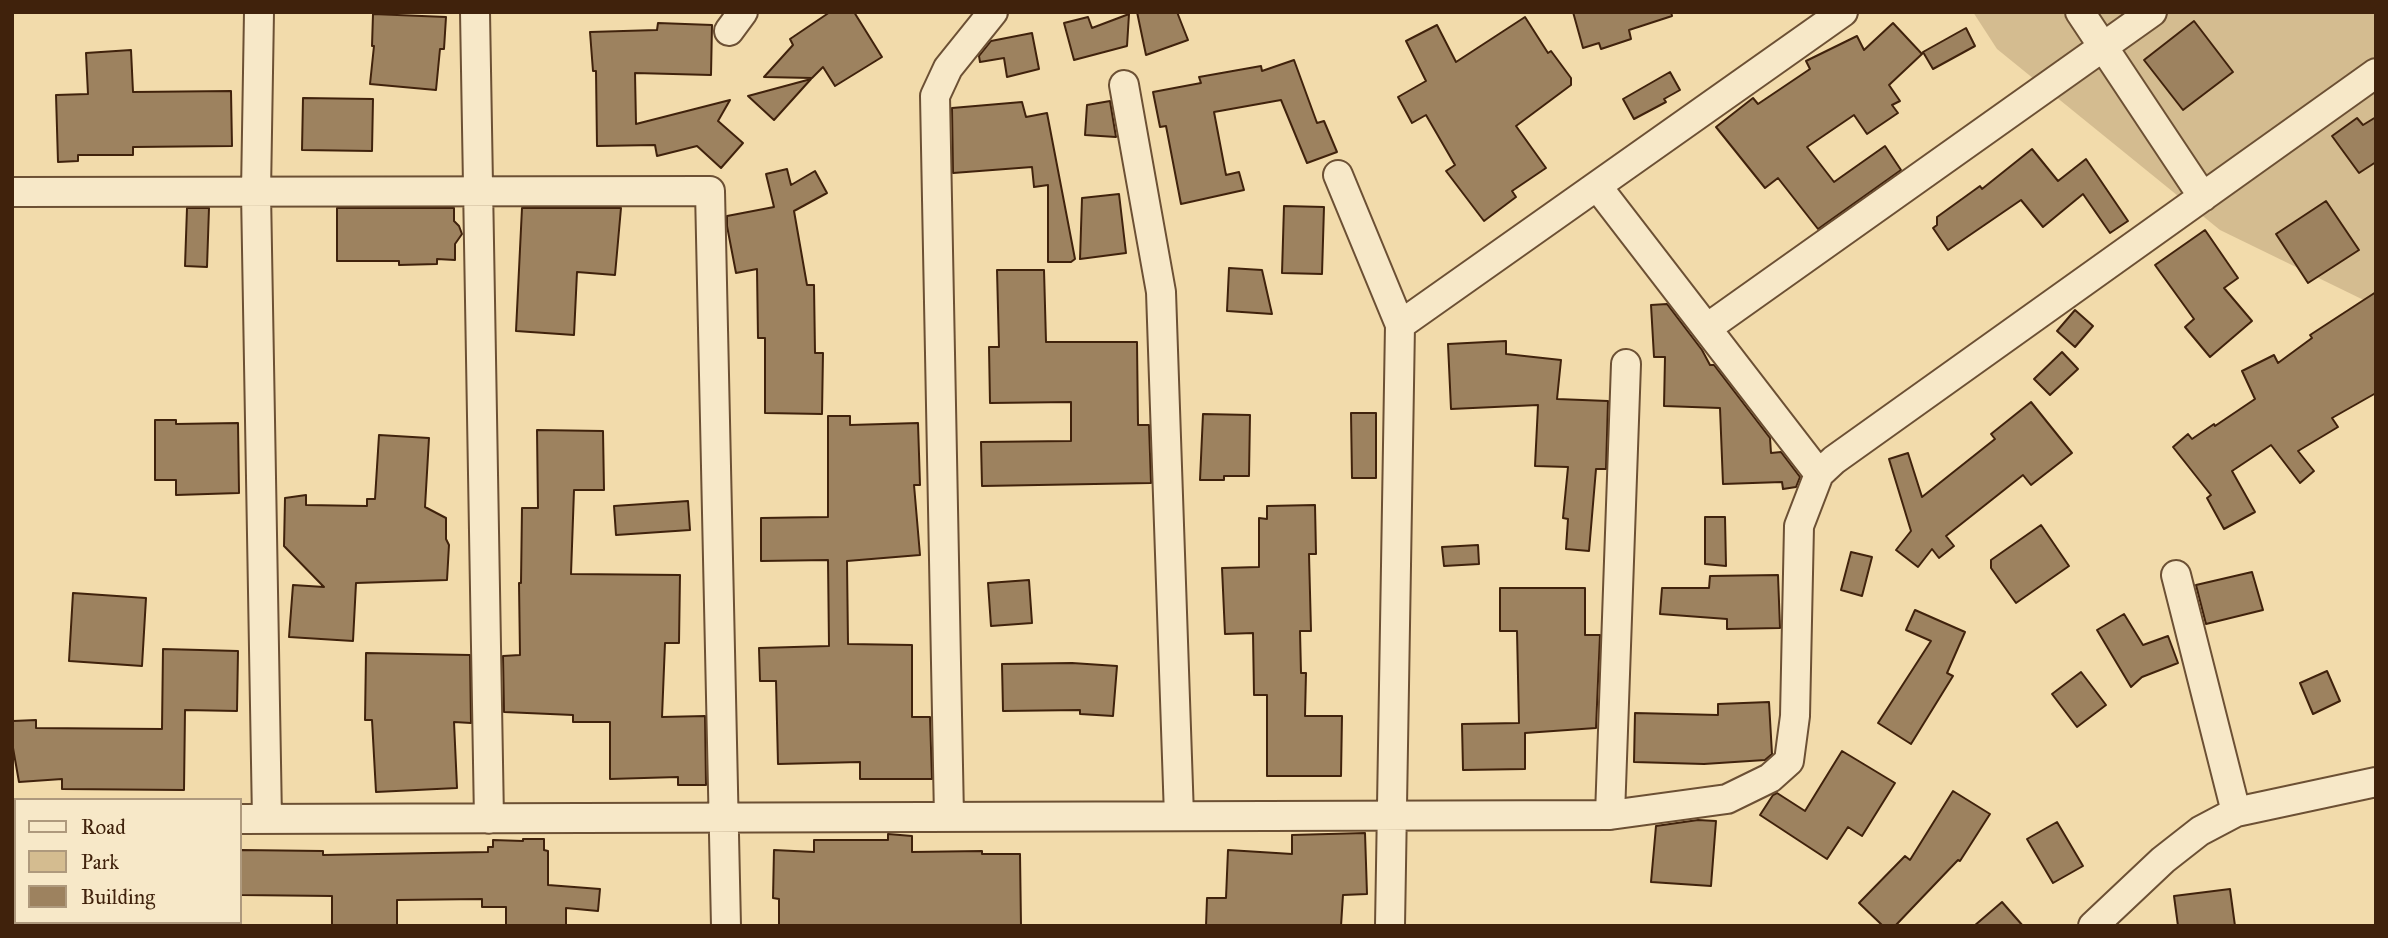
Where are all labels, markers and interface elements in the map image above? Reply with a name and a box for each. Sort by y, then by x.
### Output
legend [14,798,242,924]
text: Road [81,814,126,840]
text: Park [81,849,119,875]
text: Building [81,884,155,910]

